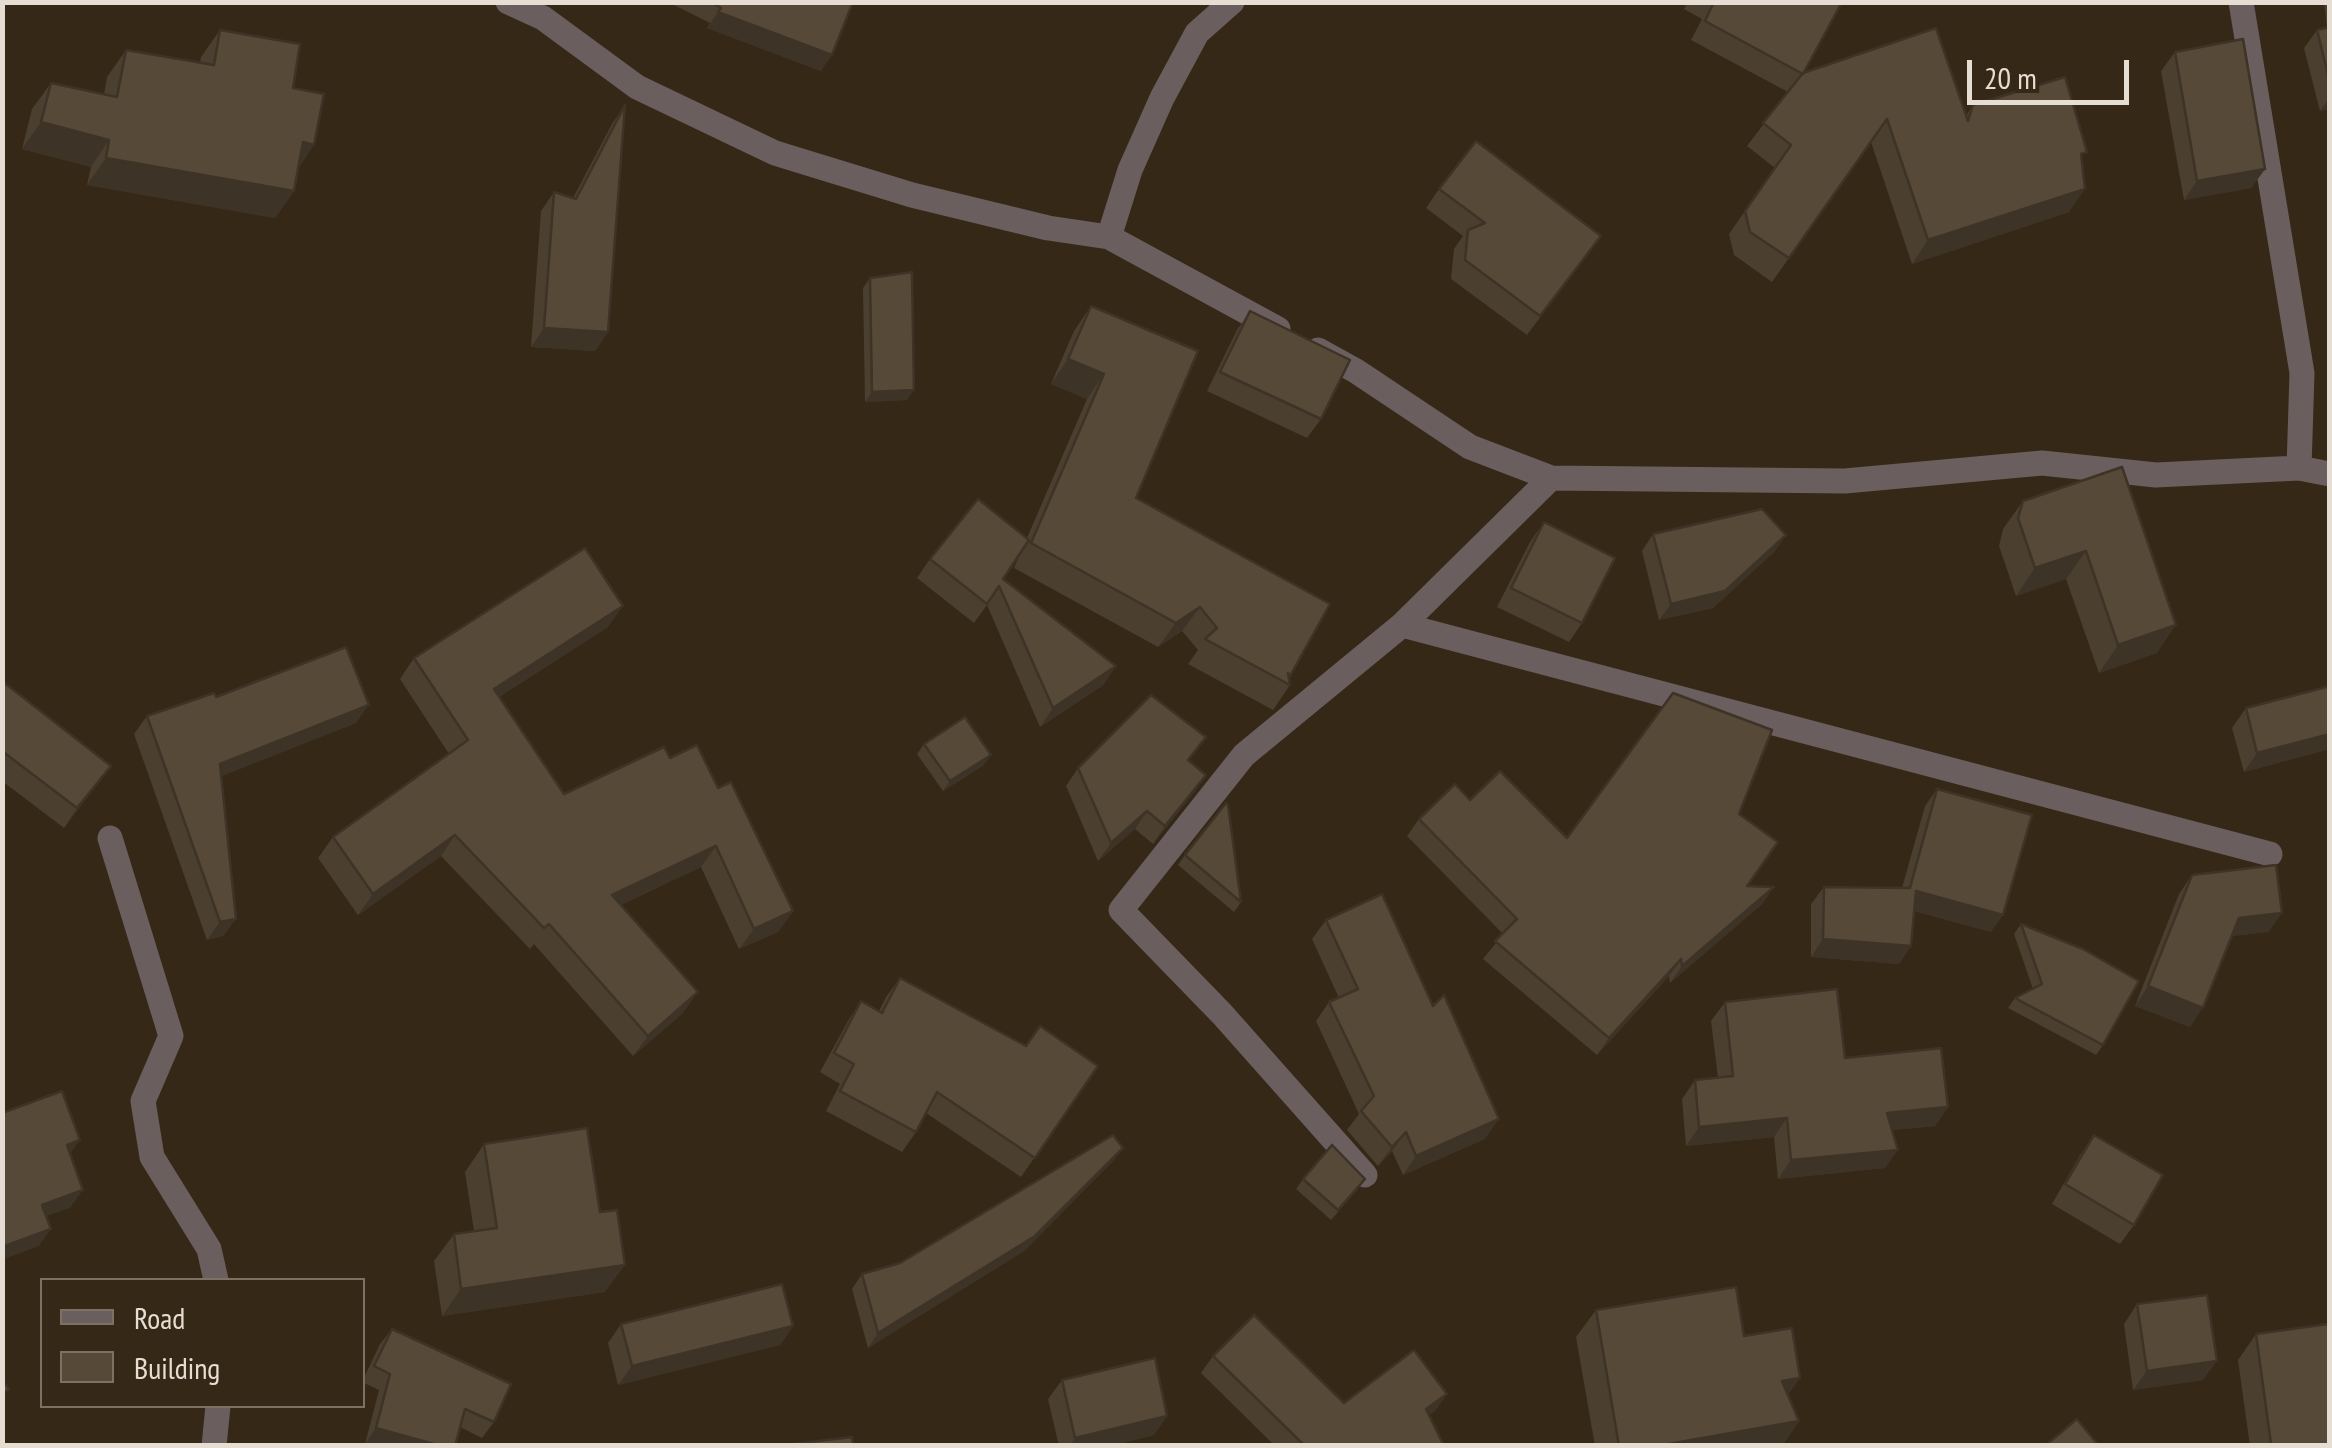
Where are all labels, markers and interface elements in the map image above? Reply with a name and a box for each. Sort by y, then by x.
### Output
scale bar [1972,40,2134,102]
text: 20 m [1984,58,2037,97]
legend [40,1278,365,1408]
text: Road [134,1298,185,1337]
text: Building [134,1348,220,1387]

